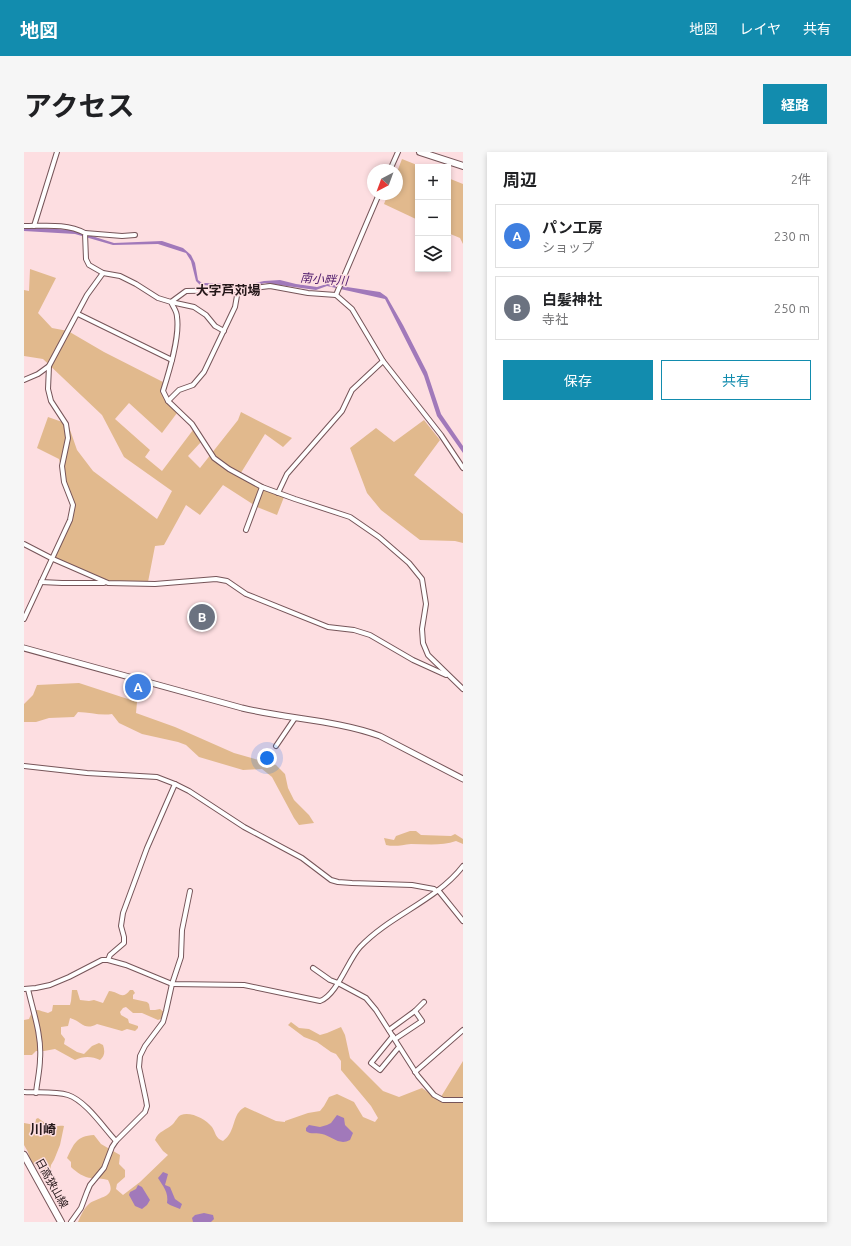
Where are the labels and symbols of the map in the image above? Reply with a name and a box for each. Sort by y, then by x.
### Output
north arrow [367,164,403,200]
water label: 南小畔川 [300,271,350,287]
district label: 大字芦苅場 [195,283,261,297]
pin: B [189,602,215,632]
pin: A [125,672,151,702]
your location [257,748,277,768]
district label: 川崎 [30,1122,56,1136]
street label: 日高狭山線 [33,1156,71,1210]

